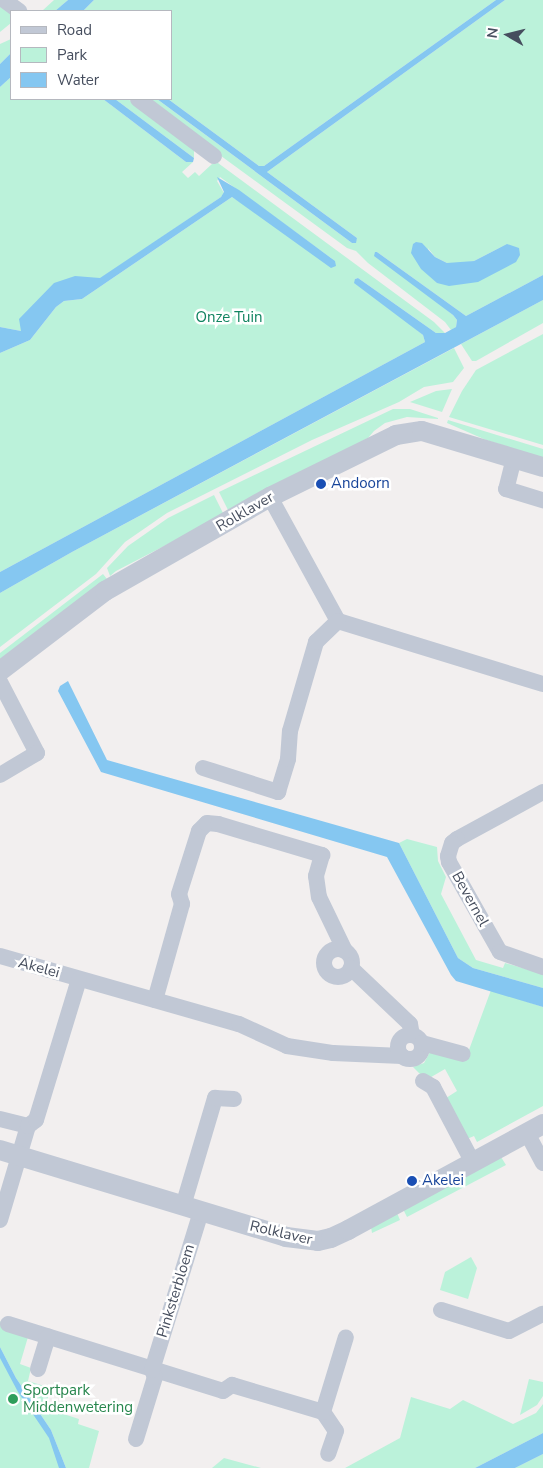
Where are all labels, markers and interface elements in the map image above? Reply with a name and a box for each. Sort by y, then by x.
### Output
legend [10,10,172,100]
north arrow [483,10,533,60]
text: Road [57,20,92,40]
text: N [483,26,503,39]
text: Park [57,45,87,65]
text: Water [57,70,99,90]
park label: Onze Tuin [195,309,263,327]
place label: Andoorn [331,475,390,493]
marker: Andoorn [315,478,327,490]
street label: Rolklaver [213,488,277,536]
street label: Bevernel [448,868,492,930]
street label: Akelei [16,954,62,982]
place label: Akelei [422,1172,464,1190]
marker: Akelei [406,1175,418,1187]
street label: Rolklaver [248,1217,314,1249]
street label: Pinksterbloem [153,1242,199,1340]
place label: Sportpark Middenwetering [23,1381,133,1416]
marker: Sportpark Middenwetering [7,1393,19,1405]

